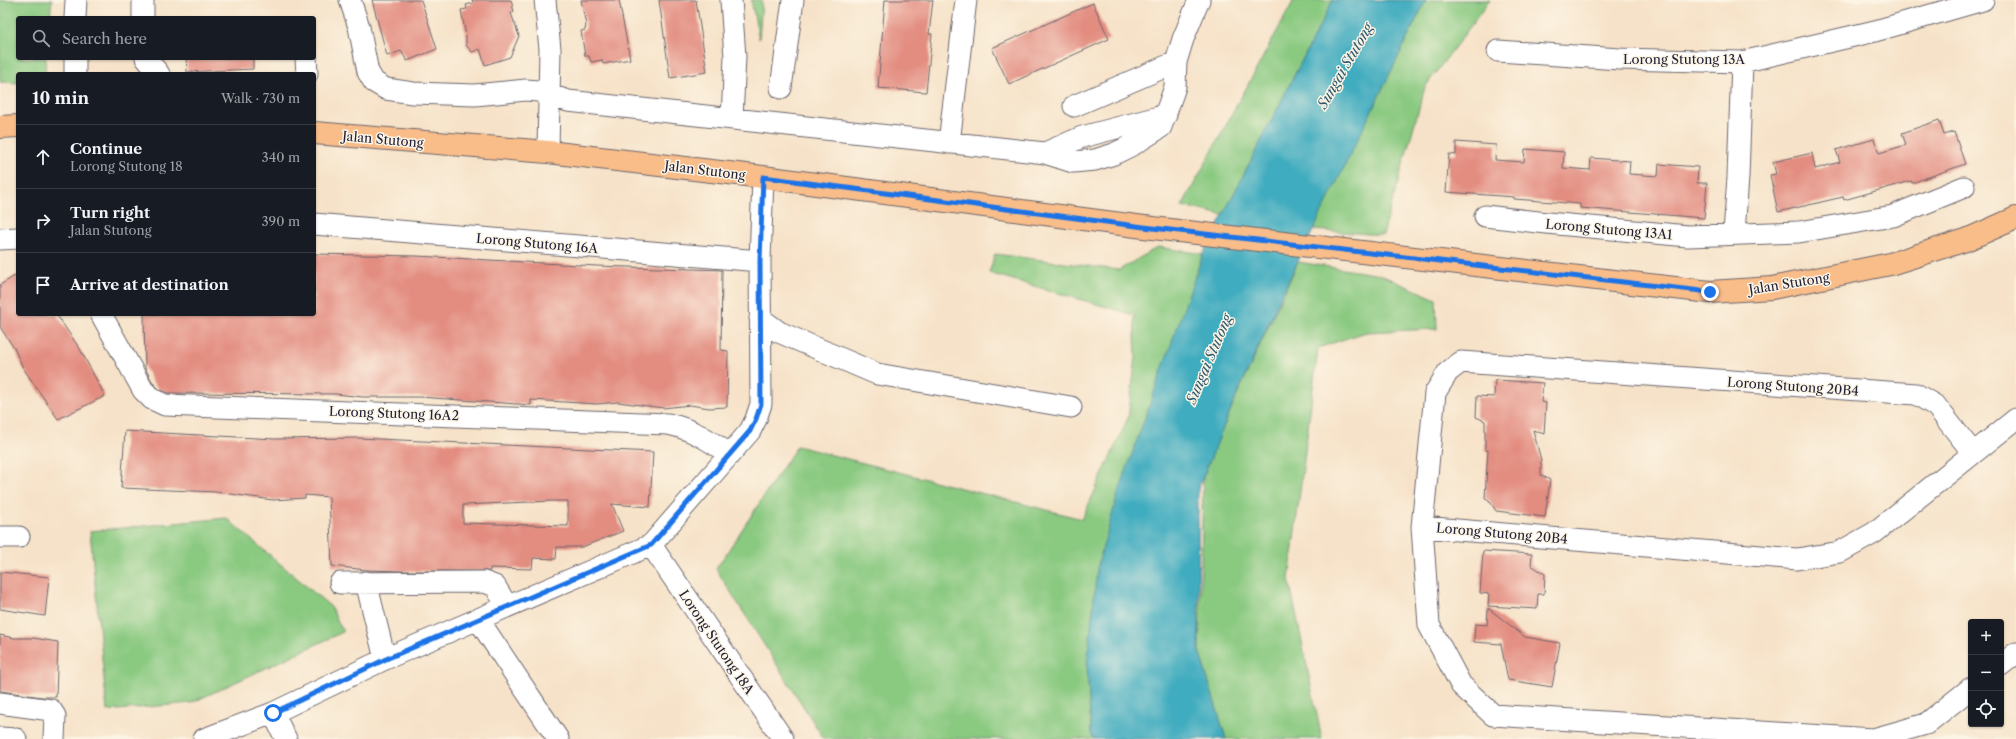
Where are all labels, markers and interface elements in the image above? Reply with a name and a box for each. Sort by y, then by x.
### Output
search box [16,16,316,60]
water label: Sungai Stutong [1313,18,1378,113]
icon: search [30,27,52,49]
text: Search here [62,29,147,48]
street label: Lorong Stutong 13A [1623,51,1745,67]
text: 10 min [32,88,89,108]
text: Walk · 730 m [221,90,300,106]
street label: Jalan Stutong [340,127,424,151]
text: Continue [70,139,142,158]
icon: ahead [32,146,54,168]
text: 340 m [262,149,300,165]
street label: Jalan Stutong [662,157,747,183]
text: Lorong Stutong 18 [70,158,183,174]
text: Turn right [70,203,150,222]
icon: right [32,210,54,232]
text: 390 m [261,213,300,229]
street label: Lorong Stutong 13A1 [1545,215,1674,243]
text: Jalan Stutong [70,222,152,238]
street label: Lorong Stutong 16A [475,230,599,256]
street label: Jalan Stutong [1745,269,1831,298]
icon: arrive [32,274,54,296]
text: Arrive at destination [70,275,229,294]
route end [1701,283,1719,301]
water label: Sungai Stutong [1182,309,1237,408]
street label: Lorong Stutong 20B4 [1727,373,1859,399]
street label: Lorong Stutong 16A2 [329,403,459,423]
street label: Lorong Stutong 20B4 [1436,519,1568,547]
street label: Lorong Stutong 18A [676,587,758,698]
map controls [1968,619,2004,727]
button: + [1968,619,2004,655]
button: − [1968,655,2004,691]
button: locate [1968,691,2004,727]
route start [264,704,282,722]

